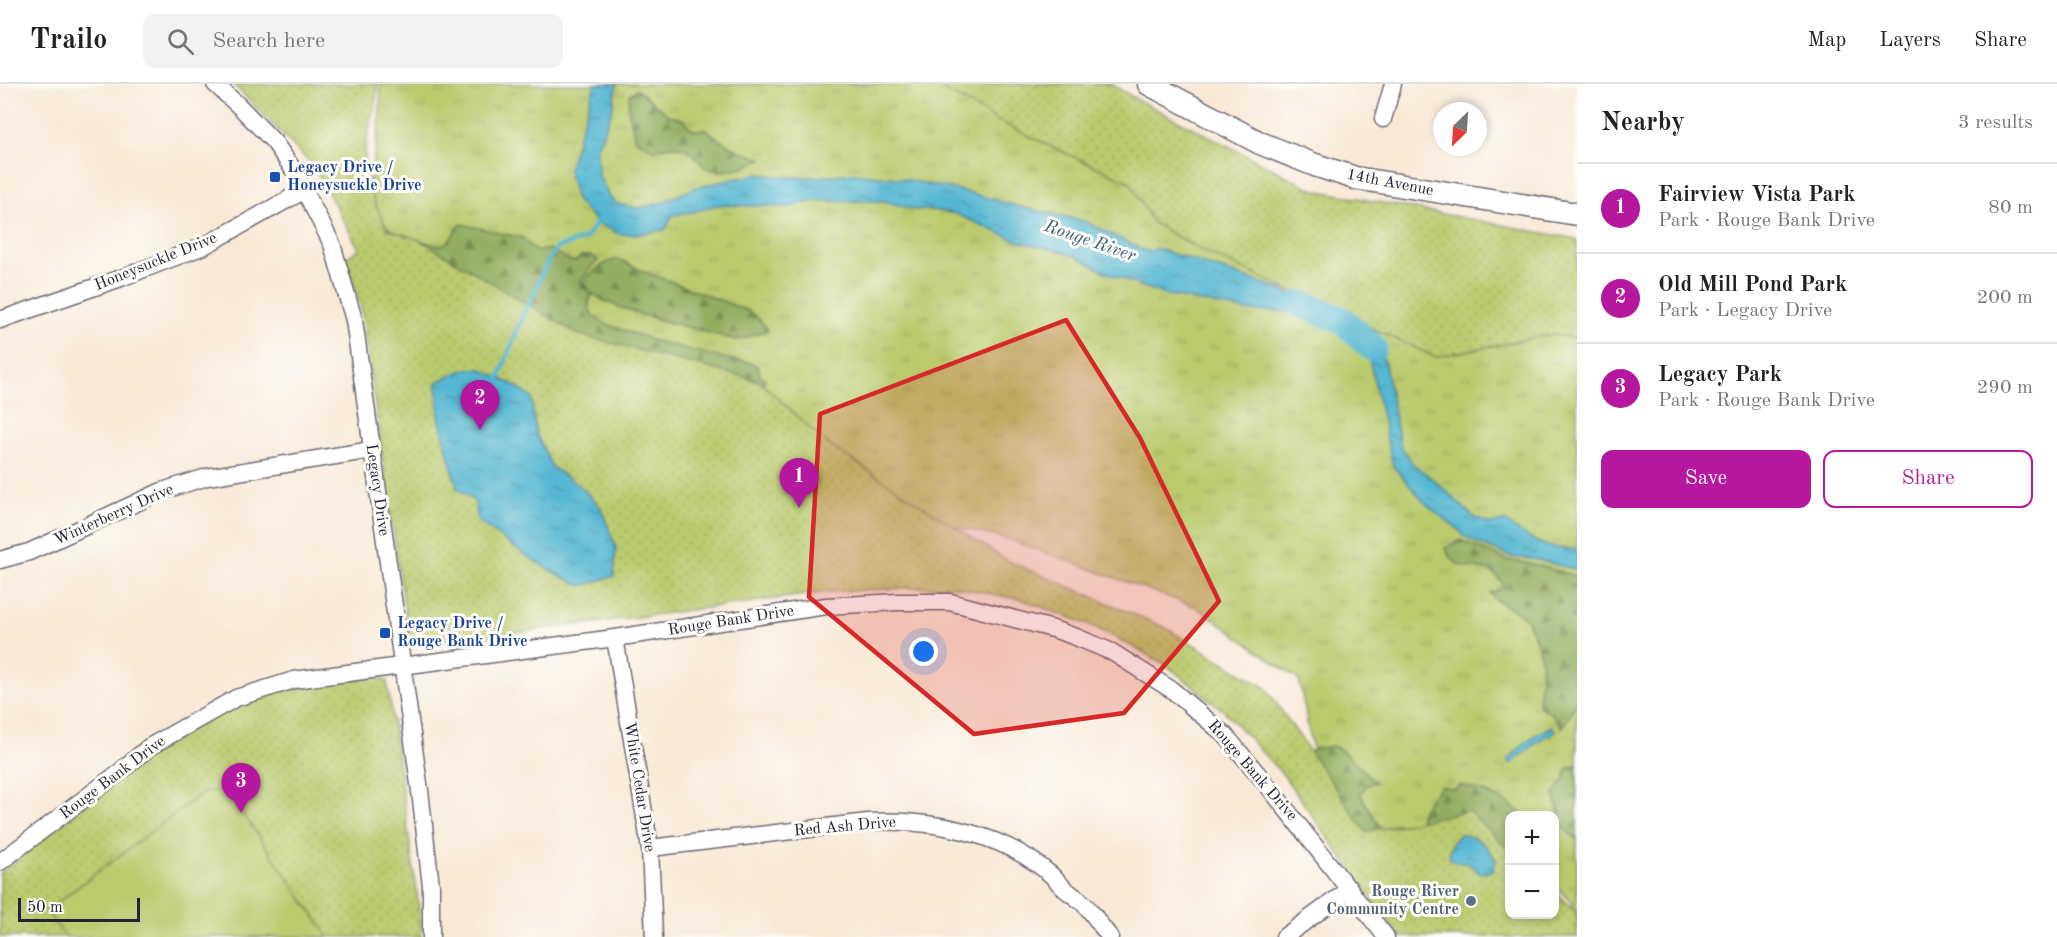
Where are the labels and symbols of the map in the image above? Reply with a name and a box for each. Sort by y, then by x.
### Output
north arrow [1433,102,1487,156]
place label: Legacy Drive / Honeysuckle Drive [287,160,422,194]
street label: 14th Avenue [1345,167,1435,199]
marker: Legacy Drive / Honeysuckle Drive [268,170,282,184]
water label: Rouge River [1041,217,1139,265]
street label: Honeysuckle Drive [93,230,219,294]
pin: 2 [460,380,500,430]
street label: Legacy Drive [363,443,391,537]
pin: 1 [780,458,818,508]
street label: Winterberry Drive [52,481,176,549]
street label: Rouge Bank Drive [667,603,795,639]
place label: Legacy Drive / Rouge Bank Drive [397,616,528,650]
marker: Legacy Drive / Rouge Bank Drive [378,626,392,640]
your location [909,637,938,666]
street label: Rouge Bank Drive [1204,718,1300,824]
street label: White Cedar Drive [621,721,657,853]
street label: Rouge Bank Drive [57,733,169,823]
pin: 3 [222,764,260,813]
street label: Red Ash Drive [793,815,897,839]
place label: Rouge River Community Centre [1326,884,1459,918]
marker: Rouge River Community Centre [1464,894,1478,908]
scale bar [18,895,140,922]

